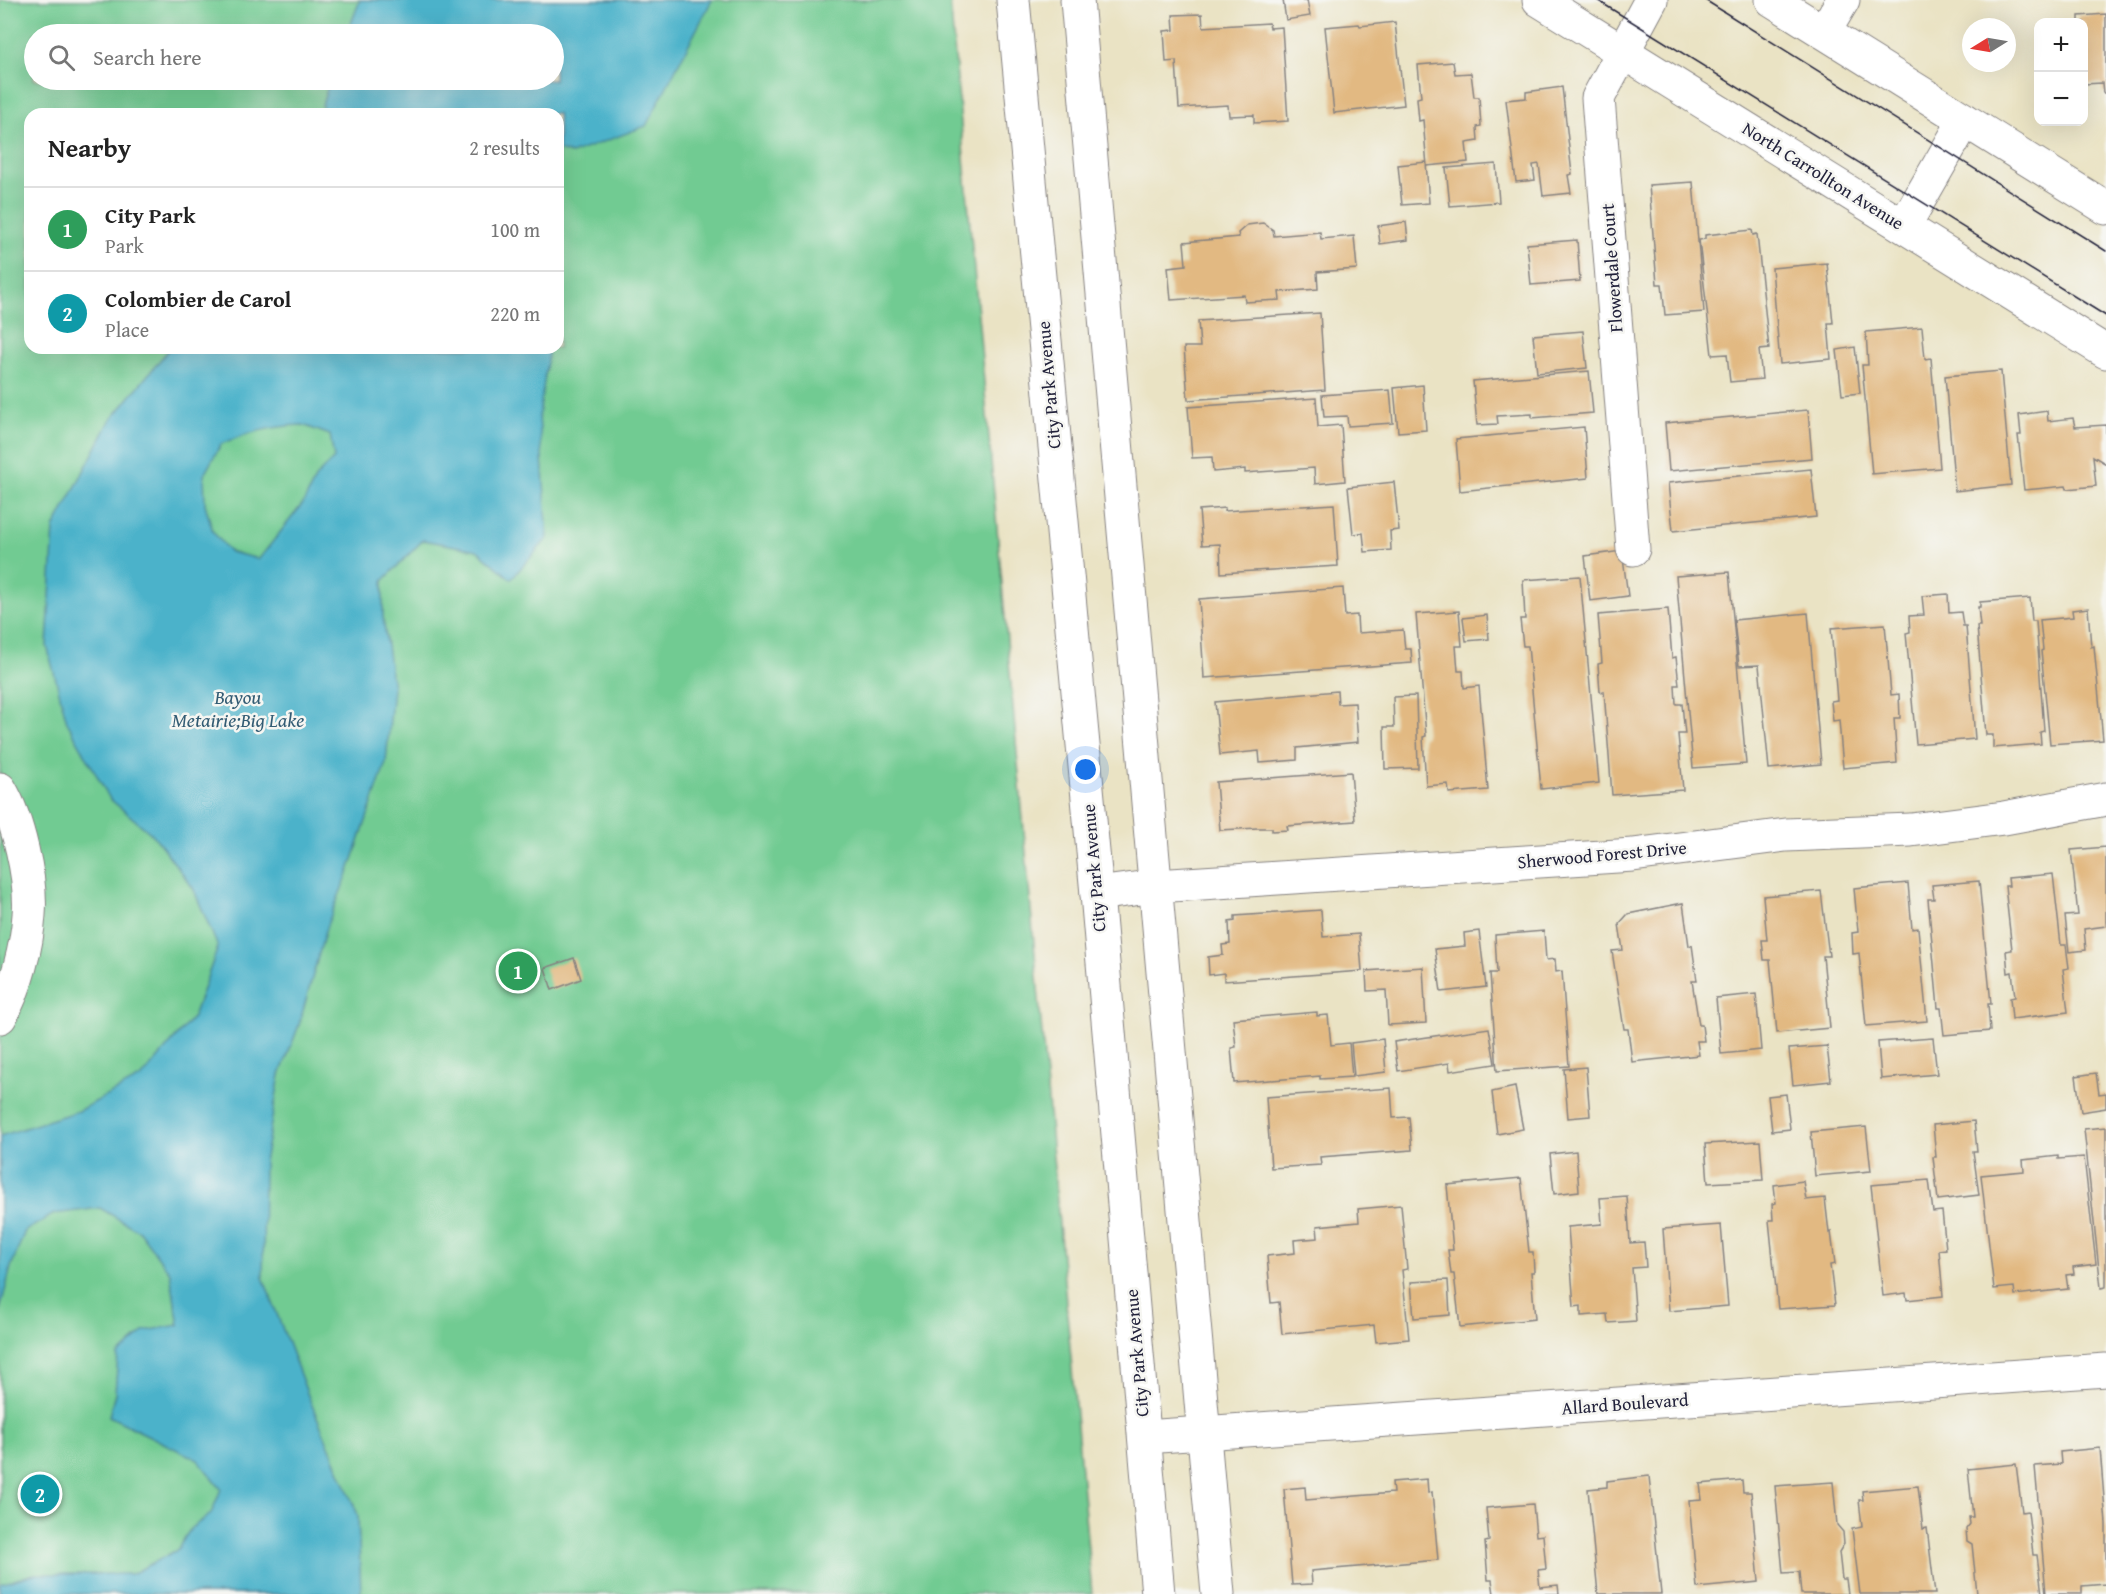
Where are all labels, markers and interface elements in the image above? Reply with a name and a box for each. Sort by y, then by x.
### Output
north arrow [1962,18,2016,72]
map controls [2034,18,2088,126]
button: + [2034,18,2088,72]
search box [24,24,564,90]
icon: search [45,41,78,74]
text: Search here [93,41,202,73]
button: − [2034,72,2088,126]
street label: North Carrollton Avenue [1737,115,1909,236]
text: Nearby [48,128,131,167]
text: 2 results [469,133,540,162]
text: City Park [105,199,195,231]
street label: Flowerdale Court [1593,202,1629,333]
text: 1 [62,215,73,244]
text: 100 m [490,215,540,244]
text: Park [105,231,144,260]
text: Colombier de Carol [105,283,291,315]
text: 2 [62,299,73,328]
text: 220 m [490,299,540,328]
text: Place [105,315,149,344]
street label: City Park Avenue [1029,320,1068,450]
water label: Bayou Metairie;Big Lake [172,682,304,734]
your location [1071,755,1100,784]
street label: City Park Avenue [1074,803,1113,933]
street label: Sherwood Forest Drive [1516,834,1688,875]
pin: 1 [498,948,538,994]
street label: City Park Avenue [1117,1288,1156,1418]
street label: Allard Boulevard [1561,1386,1690,1421]
pin: 2 [20,1472,60,1516]

